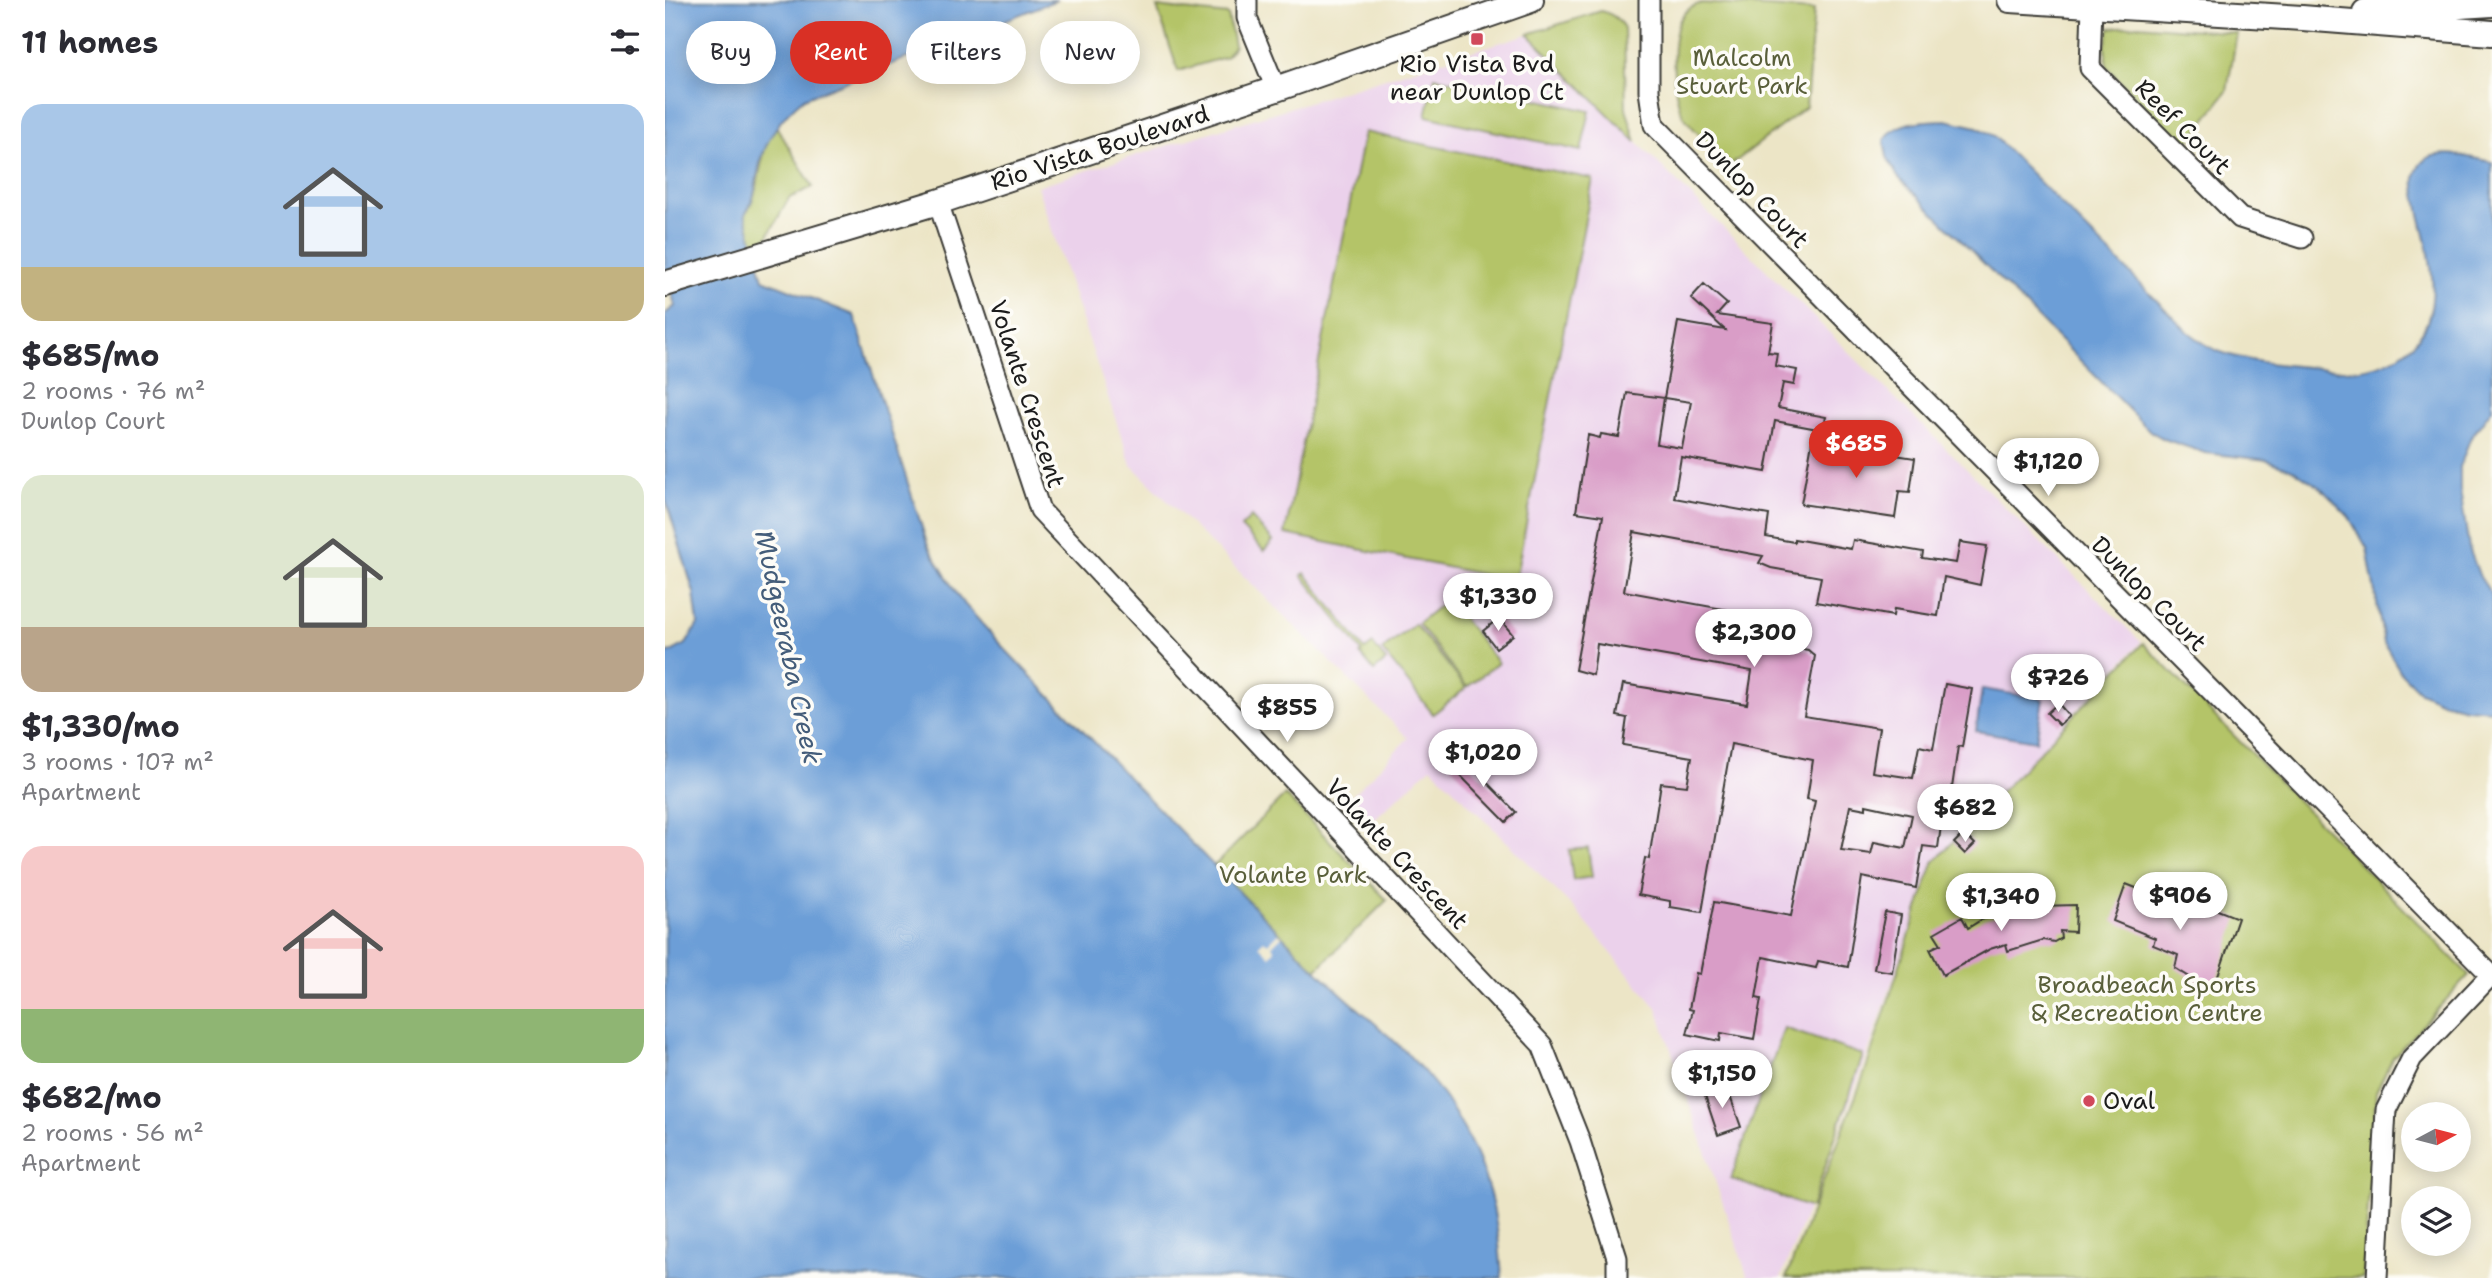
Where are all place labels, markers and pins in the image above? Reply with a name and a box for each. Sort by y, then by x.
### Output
marker: Rio Vista Bvd near Dunlop Ct [1469,31,1485,47]
place label: Rio Vista Bvd near Dunlop Ct [1390,48,1564,108]
pin: $685 [1815,420,1897,480]
pin: $1,120 [1991,438,2105,498]
pin: $1,330 [1441,574,1555,633]
pin: $2,300 [1697,610,1811,669]
pin: $726 [2017,654,2099,714]
pin: $855 [1246,684,1328,744]
pin: $1,020 [1426,730,1540,789]
pin: $682 [1924,784,2006,844]
pin: $906 [2139,872,2221,932]
pin: $1,340 [1944,874,2058,933]
pin: $1,150 [1665,1050,1779,1110]
place label: Oval [2103,1085,2156,1117]
marker: Oval [2081,1093,2097,1109]

